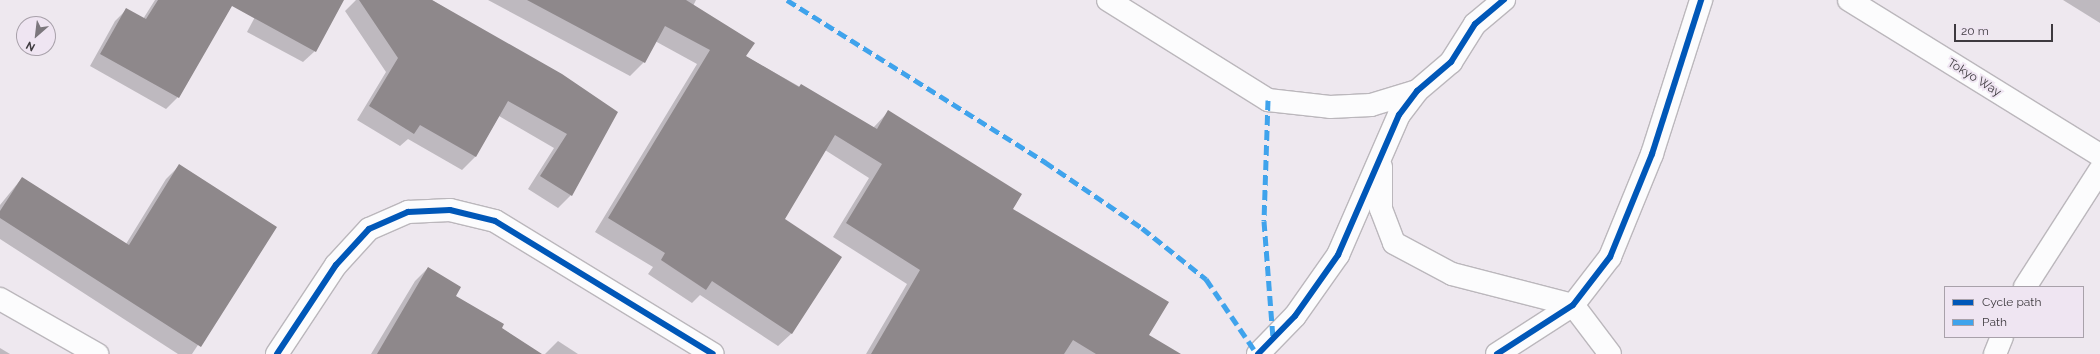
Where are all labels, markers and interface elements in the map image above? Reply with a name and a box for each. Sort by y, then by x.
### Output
north arrow [16,16,56,56]
scale bar [1956,16,2055,42]
text: 20 m [1961,24,1989,38]
text: N [24,38,37,54]
street label: Tokyo Way [1944,56,2004,100]
legend [1944,286,2084,338]
text: Cycle path [1982,295,2041,309]
text: Path [1982,315,2007,329]

